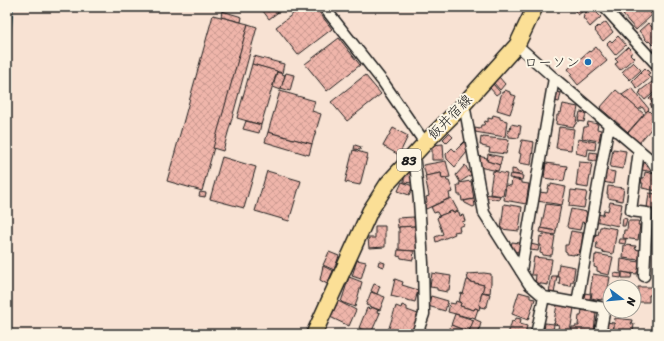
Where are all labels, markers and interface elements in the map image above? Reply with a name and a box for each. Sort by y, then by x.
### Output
place label: ローソン [524,50,580,75]
marker: ローソン [583,57,593,67]
street label: 飯井宿線 [422,88,478,146]
road number: 83 [397,149,421,171]
north arrow [602,279,642,319]
text: N [621,294,642,308]

